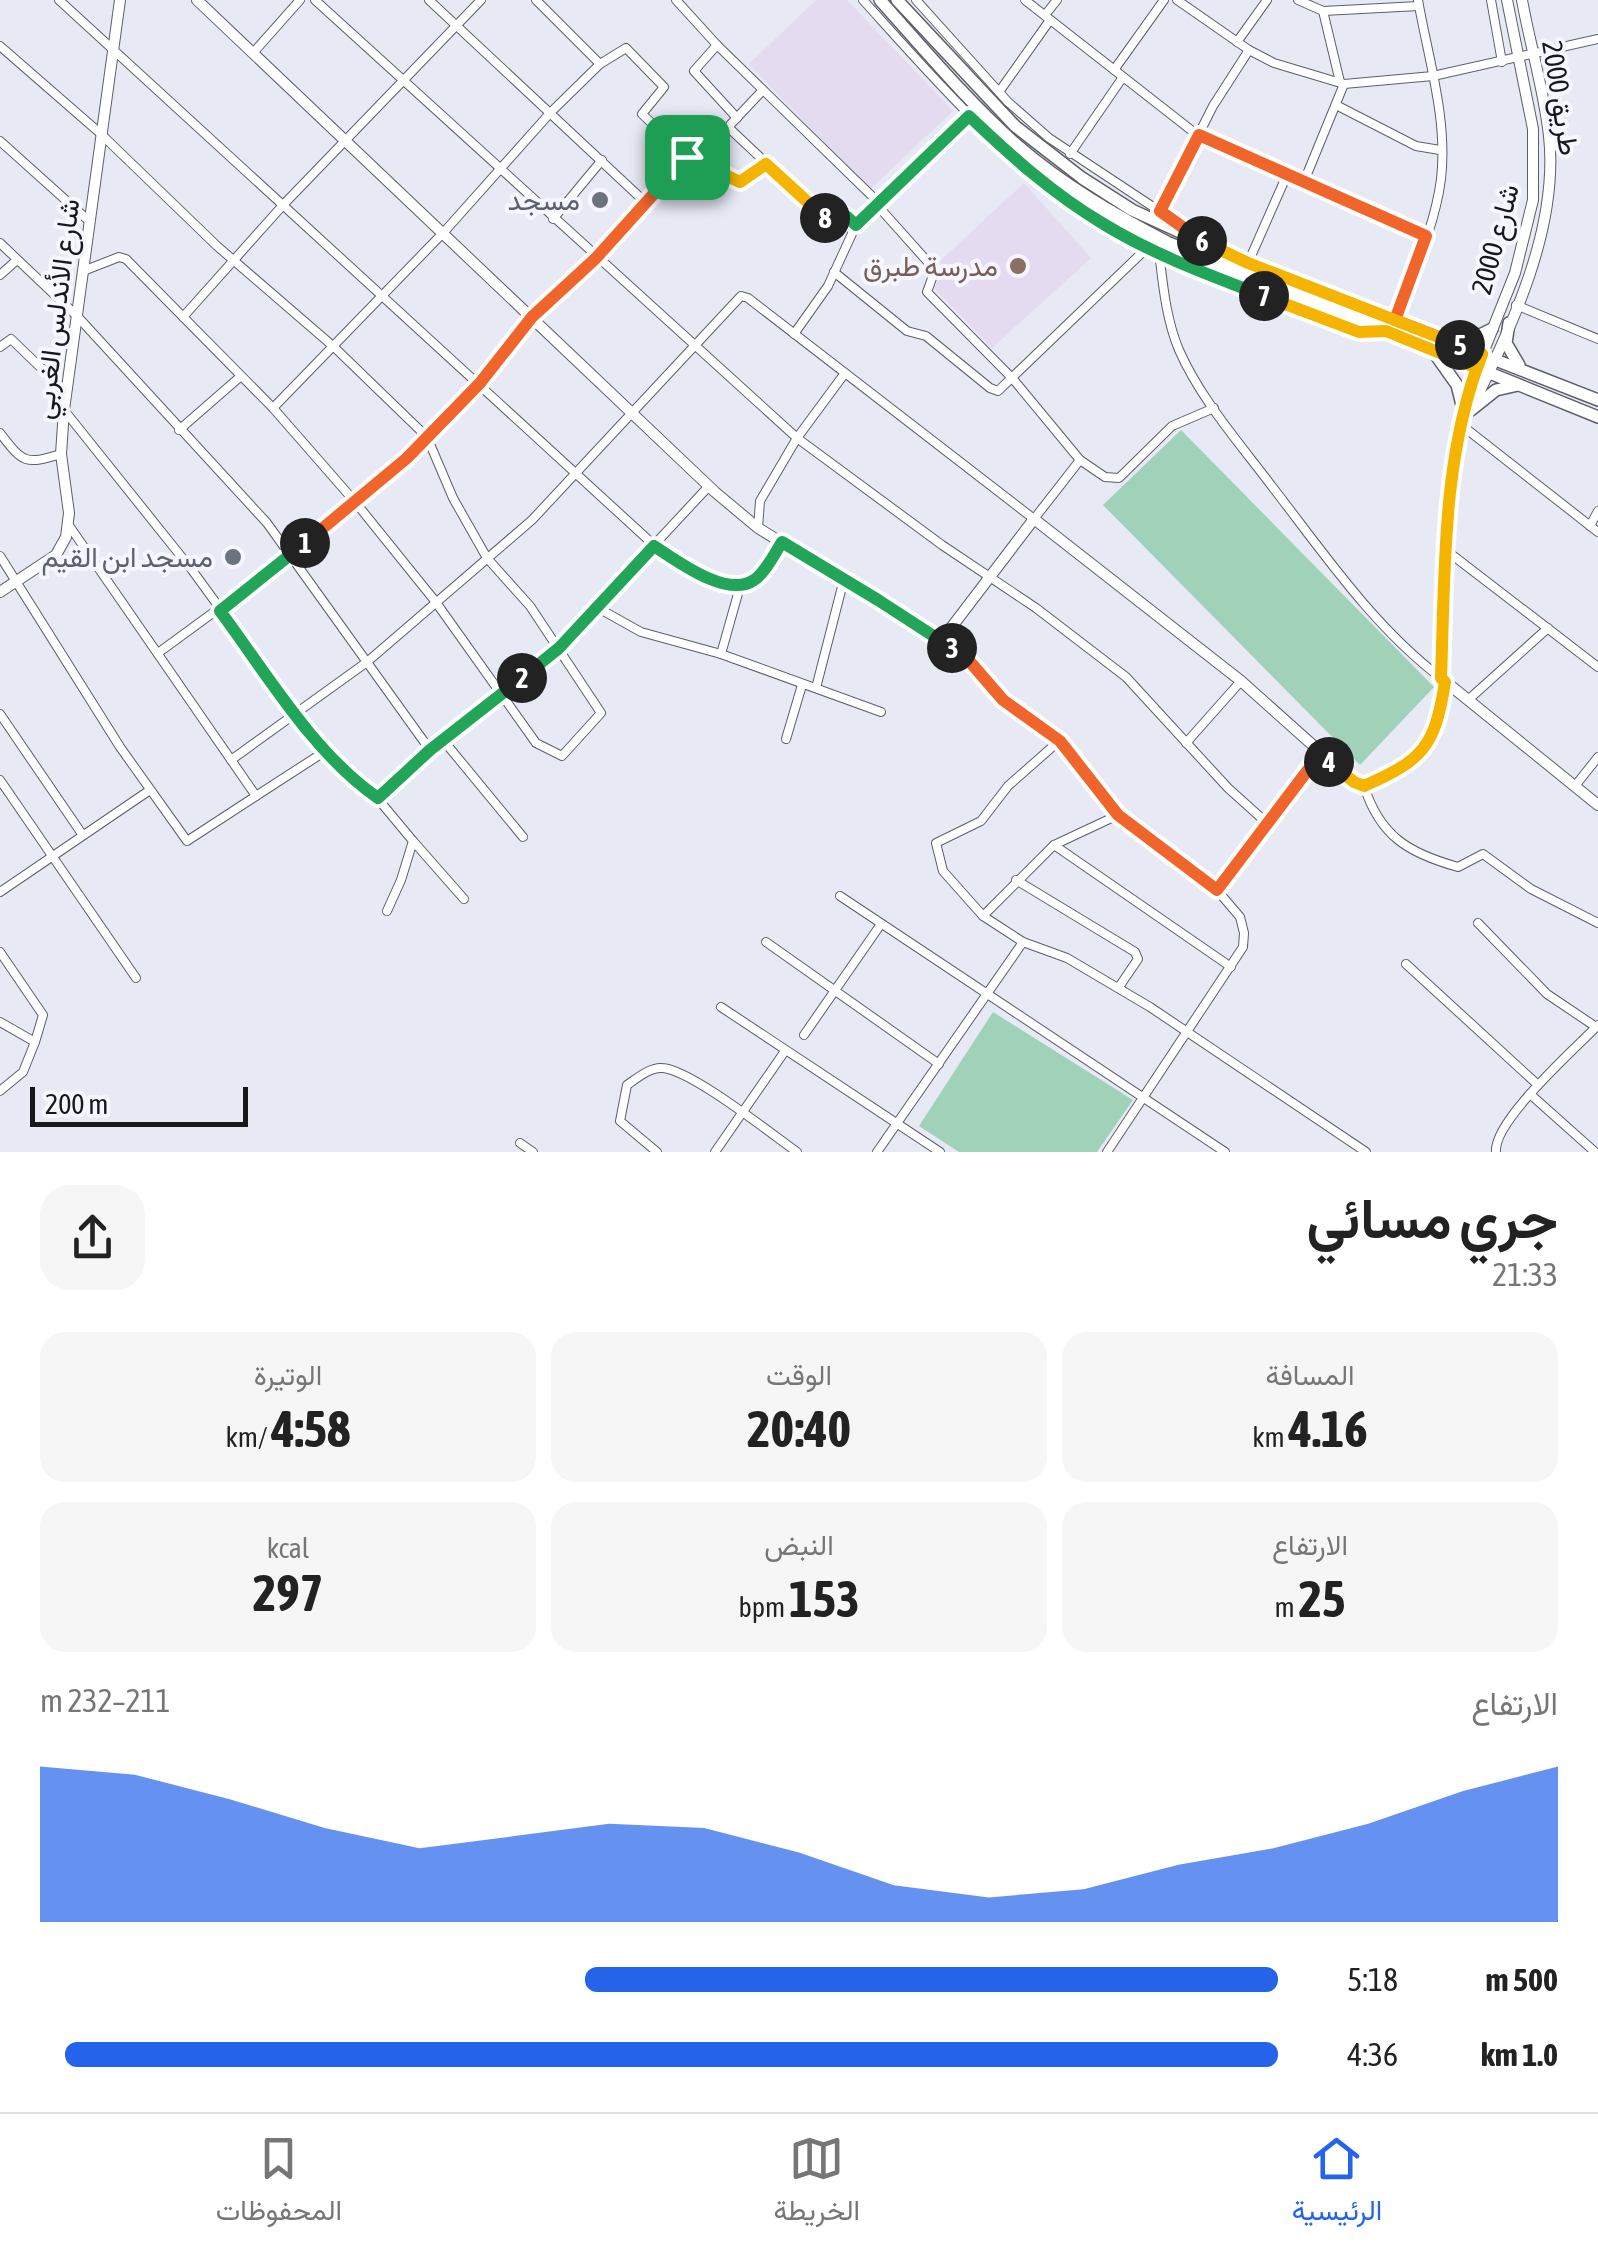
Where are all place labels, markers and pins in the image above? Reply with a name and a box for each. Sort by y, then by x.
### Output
pin [645,115,730,200]
place label: مسجد [507,184,580,217]
marker: مسجد [589,189,611,211]
pin: 8 [800,193,850,243]
pin: 6 [1177,216,1227,266]
place label: مدرسة طبرق [863,250,998,284]
marker: مدرسة طبرق [1007,255,1029,277]
pin: 7 [1239,271,1289,321]
pin: 5 [1435,320,1485,370]
pin: 1 [280,518,330,568]
place label: مسجد ابن القيم [41,541,213,576]
marker: مسجد ابن القيم [222,546,244,568]
pin: 3 [927,623,977,673]
pin: 2 [497,653,547,703]
pin: 4 [1304,737,1354,787]

